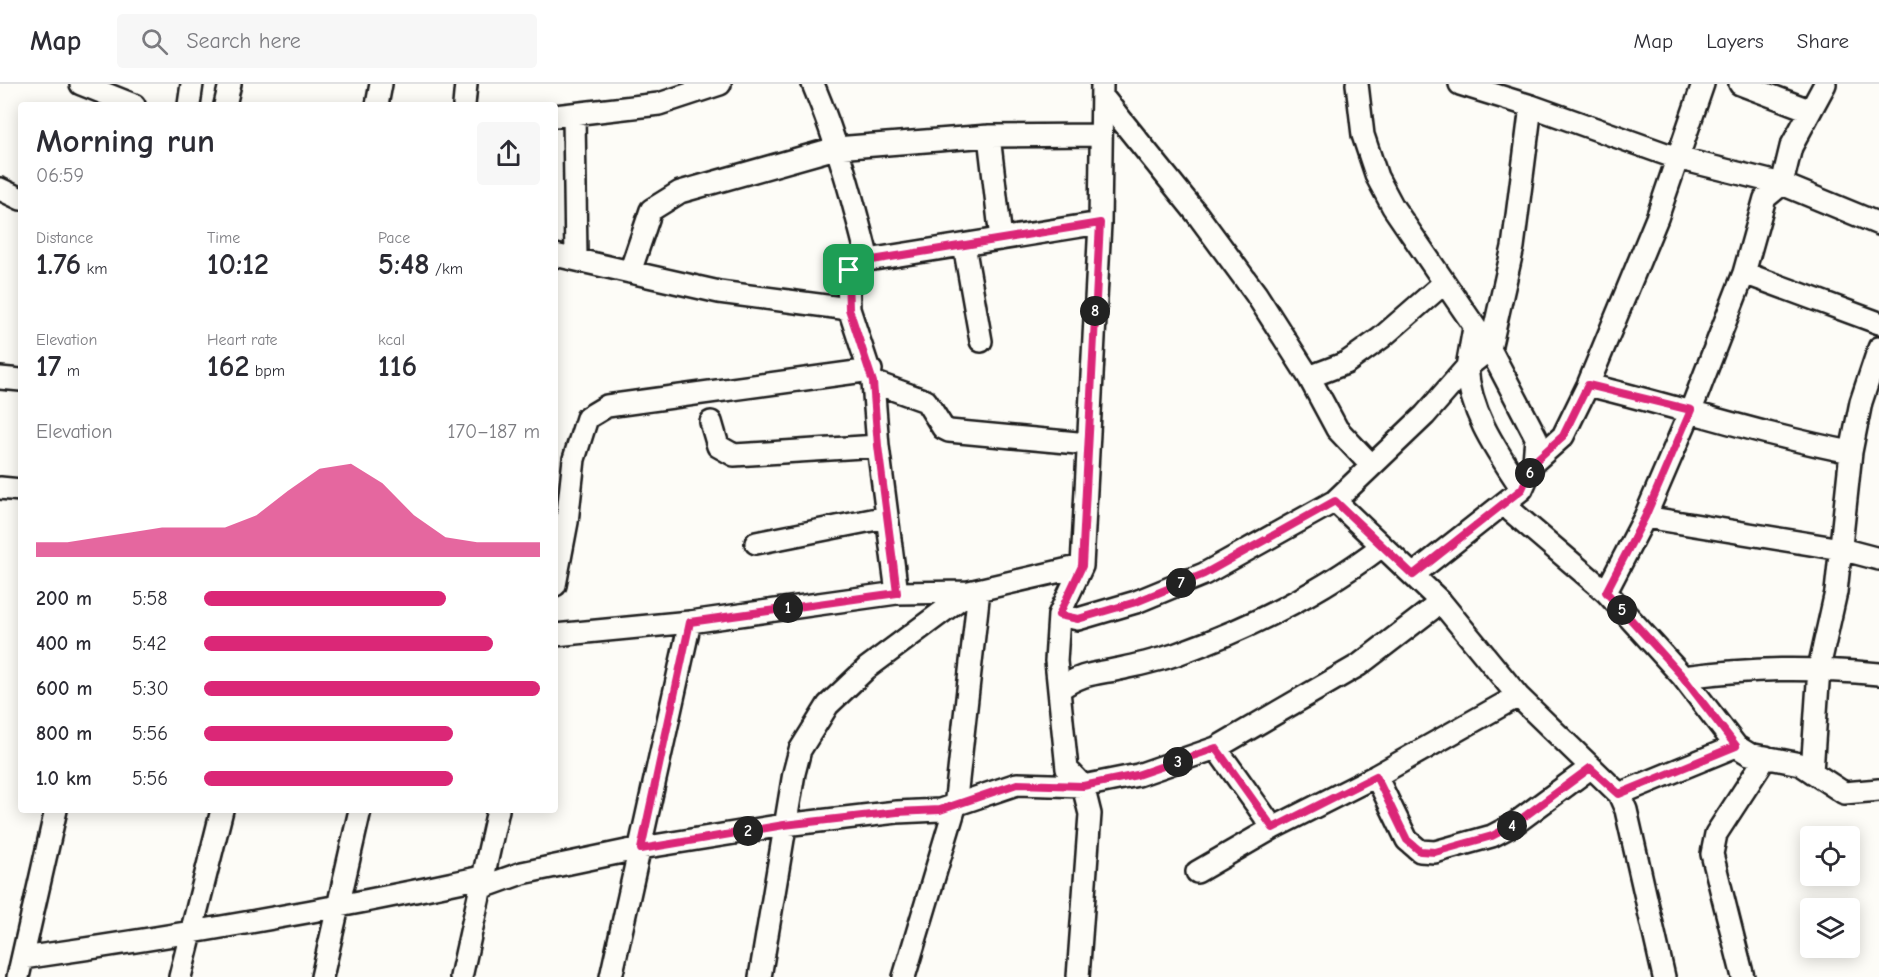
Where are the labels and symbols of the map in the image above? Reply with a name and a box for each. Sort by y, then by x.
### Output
pin [823,244,874,295]
pin: 8 [1080,296,1110,326]
pin: 6 [1515,458,1545,488]
pin: 7 [1166,568,1196,598]
pin: 1 [773,593,803,623]
pin: 5 [1607,595,1637,625]
pin: 3 [1163,747,1193,777]
pin: 4 [1497,811,1527,841]
pin: 2 [733,816,763,846]

